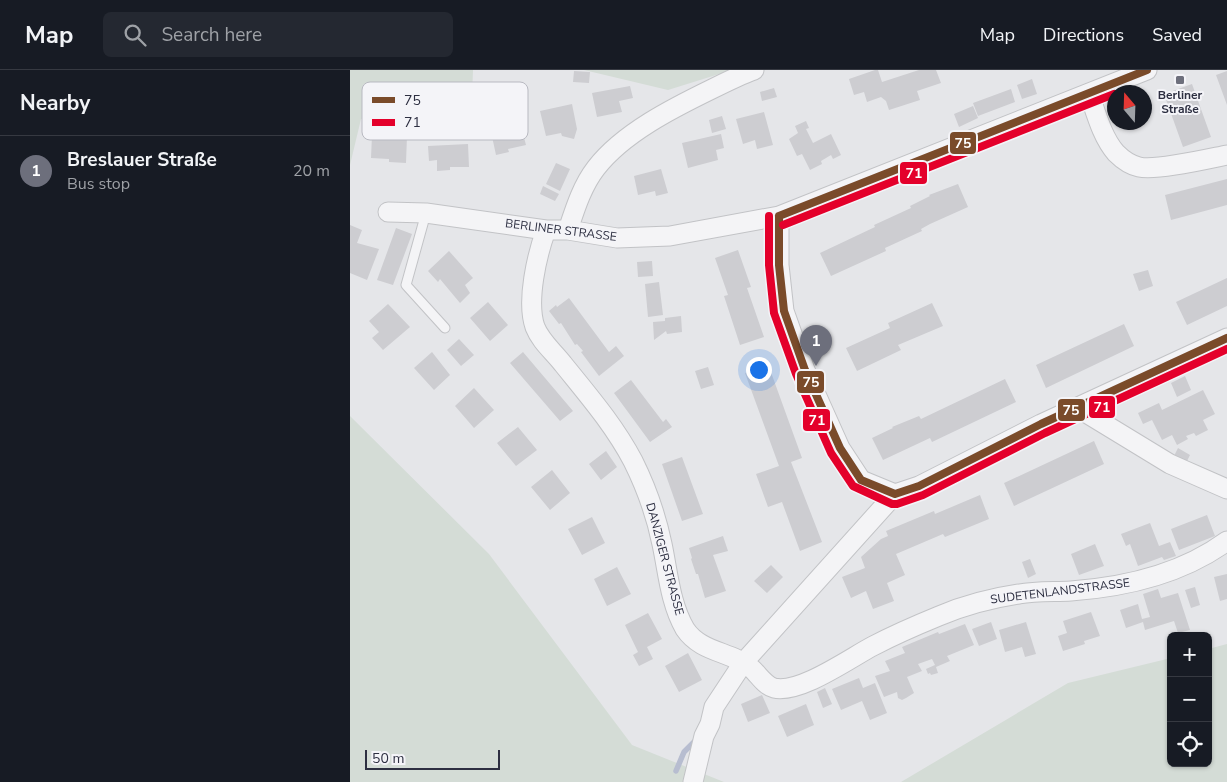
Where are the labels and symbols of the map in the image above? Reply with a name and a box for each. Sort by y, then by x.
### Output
marker: Berliner Straße [1174,74,1186,86]
legend [362,82,528,140]
north arrow [1107,85,1152,130]
place label: Berliner Straße [1158,87,1203,117]
text: 75 [404,91,421,110]
text: 71 [404,113,421,132]
line badge: 75 [949,131,977,155]
text: 75 [955,134,971,153]
line badge: 71 [899,161,928,185]
text: 71 [906,164,922,183]
street label: BERLINER STRASSE [504,215,618,245]
pin: 1 [800,325,832,366]
your location [746,357,772,383]
line badge: 75 [796,370,825,394]
text: 75 [803,373,819,392]
line badge: 71 [1088,395,1116,419]
line badge: 75 [1057,398,1086,422]
text: 71 [1094,398,1110,417]
text: 75 [1063,401,1079,420]
line badge: 71 [802,408,831,432]
text: 71 [809,411,825,430]
street label: DANZIGER STRASSE [642,501,688,617]
street label: SUDETENLANDSTRASSE [989,574,1131,608]
scale bar [365,747,500,770]

